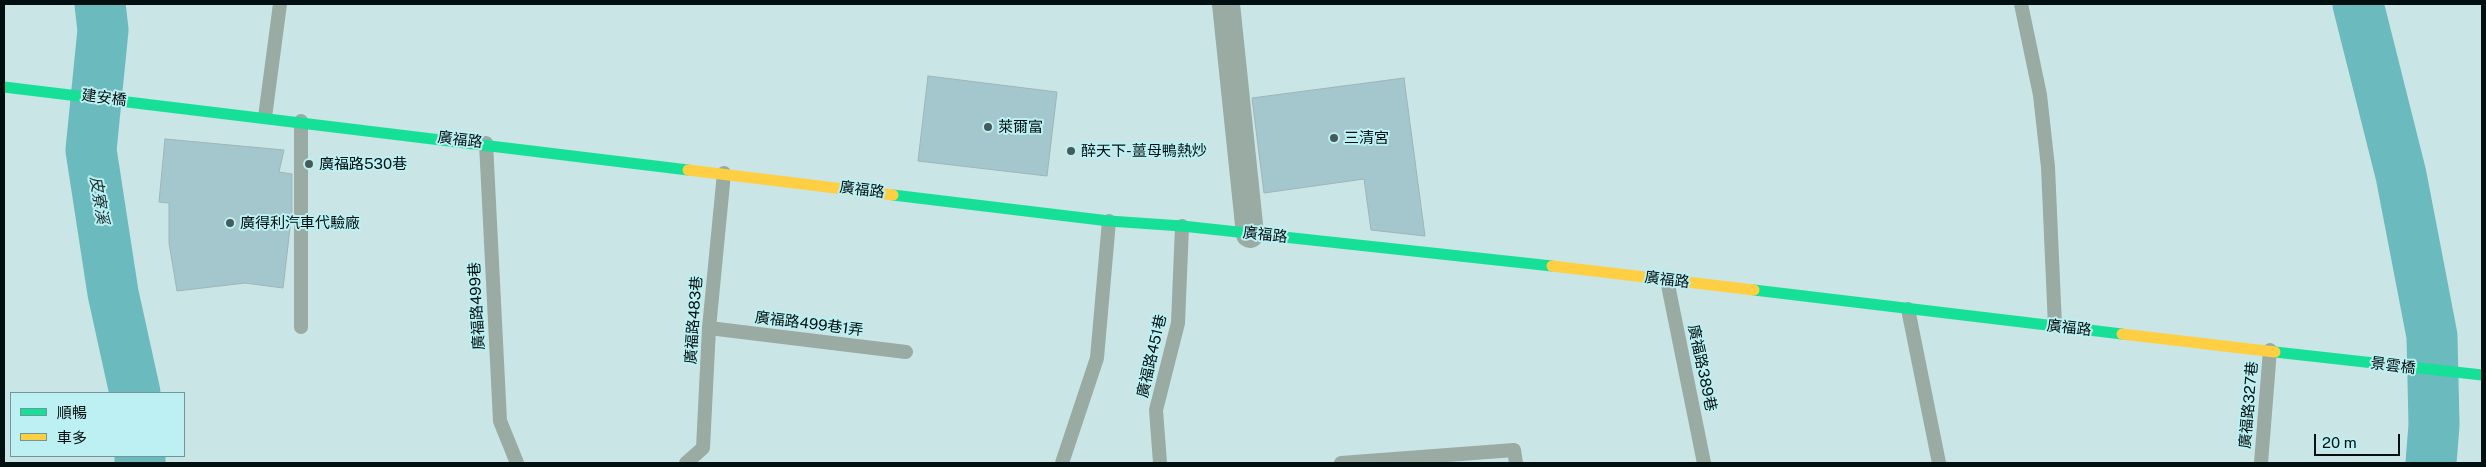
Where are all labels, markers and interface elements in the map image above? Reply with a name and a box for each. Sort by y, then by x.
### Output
street label: 建安橋 [81,86,127,110]
place label: 萊爾富 [998,118,1043,136]
marker: 萊爾富 [982,121,994,133]
street label: 廣福路 [437,128,483,152]
place label: 三清宮 [1344,129,1389,147]
marker: 三清宮 [1328,132,1340,144]
place label: 醉天下-薑母鴨熱炒 [1081,142,1207,160]
marker: 醉天下-薑母鴨熱炒 [1065,145,1077,157]
place label: 廣福路530巷 [319,155,407,173]
marker: 廣福路530巷 [303,158,315,170]
water label: 皮寮溪 [86,175,112,225]
street label: 廣福路 [839,178,885,202]
place label: 廣得利汽車代驗廠 [240,214,360,232]
marker: 廣得利汽車代驗廠 [224,217,236,229]
street label: 廣福路 [1242,224,1288,246]
street label: 廣福路499巷 [466,262,488,350]
street label: 廣福路 [1644,268,1690,292]
street label: 廣福路483巷 [682,275,706,365]
street label: 廣福路499巷1弄 [754,308,864,340]
street label: 廣福路451巷 [1134,313,1170,399]
street label: 廣福路 [2046,317,2092,339]
street label: 廣福路389巷 [1684,323,1720,413]
street label: 景雲橋 [2370,354,2416,378]
street label: 廣福路327巷 [2236,361,2262,449]
legend [10,392,185,457]
text: 順暢 [57,404,87,421]
scale bar [2316,424,2402,456]
text: 車多 [57,429,87,446]
text: 20 m [2322,434,2357,451]

